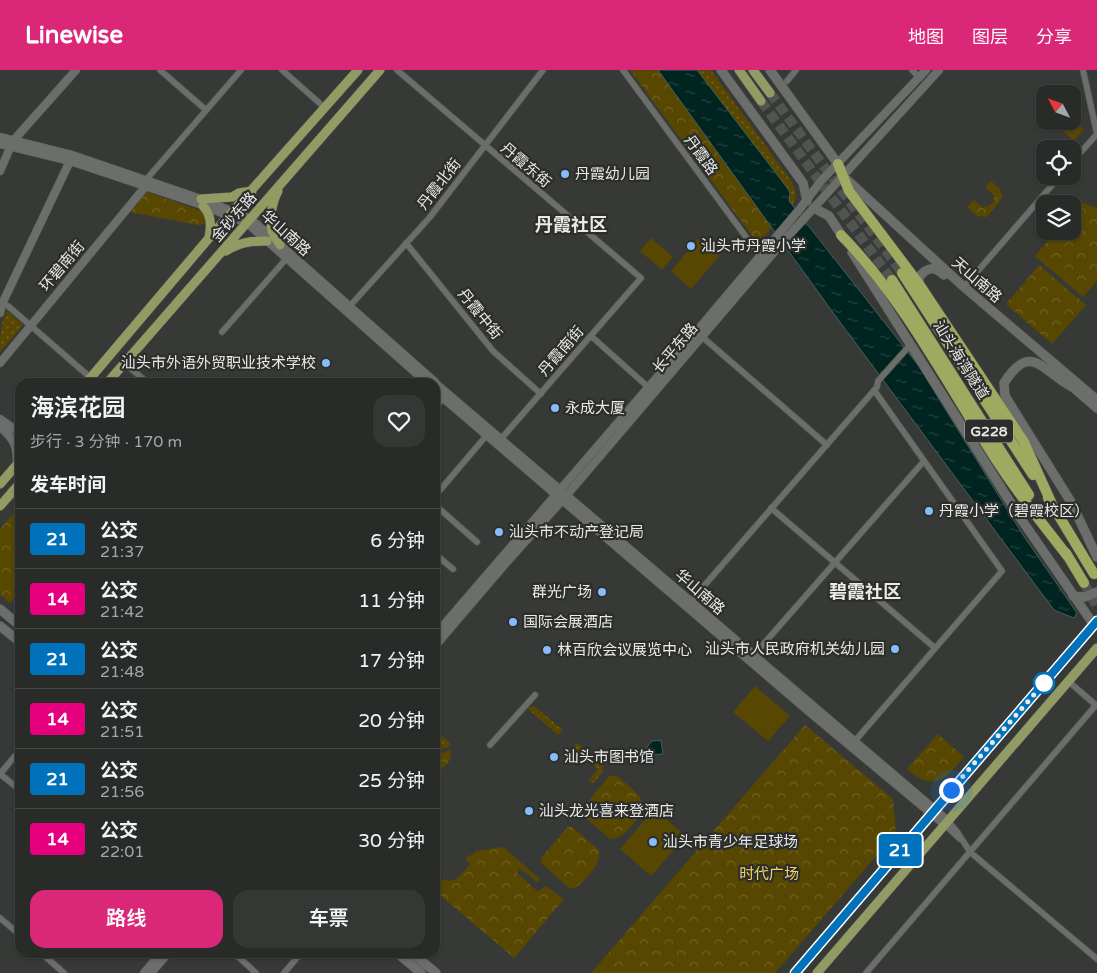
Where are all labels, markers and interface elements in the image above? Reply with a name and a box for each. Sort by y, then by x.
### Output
text: Linewise [25,21,123,50]
text: 地图 [908,26,944,48]
text: 图层 [972,26,1008,48]
text: 分享 [1036,26,1072,48]
north arrow [1036,85,1081,130]
map controls [1036,85,1081,240]
street label: 丹霞路 [680,132,722,178]
street label: 丹霞东街 [497,139,555,191]
button: locate [1036,140,1081,185]
street label: 丹霞北街 [413,155,465,213]
place label: 丹霞幼儿园 [575,165,650,183]
marker: 丹霞幼儿园 [559,168,571,180]
street label: 金砂东路 [208,188,260,246]
button: layers [1036,195,1081,240]
street label: 华山南路 [258,206,314,260]
district label: 丹霞社区 [535,214,607,236]
street label: 环碧南街 [36,237,88,295]
place label: 汕头市丹霞小学 [701,237,806,255]
marker: 汕头市丹霞小学 [685,240,697,252]
street label: 天山南路 [948,254,1006,306]
street label: 丹霞中街 [454,285,506,343]
street label: 汕头海湾隧道 [930,317,992,403]
street label: 长平东路 [649,319,701,377]
street label: 丹霞南街 [535,322,587,380]
place label: 汕头市外语外贸职业技术学校 [121,354,316,372]
marker: 汕头市外语外贸职业技术学校 [320,357,332,369]
text: 海滨花园 [30,394,126,423]
button: heart [373,395,425,447]
place label: 永成大厦 [565,399,625,417]
marker: 永成大厦 [549,402,561,414]
road number: G228 [965,420,1013,442]
text: 步行 · 3 分钟 · 170 m [30,432,182,452]
text: 发车时间 [30,474,106,496]
place label: 丹霞小学（碧霞校区） [939,502,1089,520]
marker: 丹霞小学（碧霞校区） [923,505,935,517]
text: 公交 [100,520,138,542]
place label: 汕头市不动产登记局 [509,523,644,541]
marker: 汕头市不动产登记局 [493,526,505,538]
text: 21 [46,528,69,550]
text: 6 分钟 [370,530,425,552]
text: 21:37 [100,542,144,562]
street label: 华山南路 [671,566,729,618]
text: 公交 [100,580,138,602]
district label: 碧霞社区 [829,581,901,603]
place label: 群光广场 [532,583,592,601]
marker: 群光广场 [596,586,608,598]
text: 14 [46,588,69,610]
text: 11 分钟 [358,590,425,612]
text: 21:42 [100,602,144,622]
place label: 国际会展酒店 [523,613,613,631]
marker: 国际会展酒店 [507,616,519,628]
text: 公交 [100,640,138,662]
place label: 汕头市人民政府机关幼儿园 [705,640,885,658]
place label: 林百欣会议展览中心 [557,641,692,659]
marker: 汕头市人民政府机关幼儿园 [889,643,901,655]
marker: 林百欣会议展览中心 [541,644,553,656]
text: 21 [46,648,69,670]
text: 17 分钟 [358,650,425,672]
text: 21:48 [100,662,144,682]
unlabelled marker [1033,672,1055,694]
text: 公交 [100,700,138,722]
text: 14 [46,708,69,730]
text: 20 分钟 [358,710,425,732]
text: 21:51 [100,722,144,742]
place label: 汕头市图书馆 [564,748,654,766]
marker: 汕头市图书馆 [548,751,560,763]
text: 公交 [100,760,138,782]
text: 21 [46,768,69,790]
text: 25 分钟 [358,770,425,792]
your location [939,778,964,803]
text: 21:56 [100,782,144,802]
place label: 汕头龙光喜来登酒店 [539,802,674,820]
marker: 汕头龙光喜来登酒店 [523,805,535,817]
text: 公交 [100,820,138,842]
text: 14 [46,828,69,850]
text: 30 分钟 [358,830,425,852]
place label: 汕头市青少年足球场 [663,833,798,851]
line badge: 21 [878,834,922,866]
marker: 汕头市青少年足球场 [647,836,659,848]
text: 21 [889,839,911,861]
text: 22:01 [100,842,144,862]
park label: 时代广场 [739,865,799,883]
button: 路线 [30,890,223,948]
button: 车票 [233,890,425,948]

